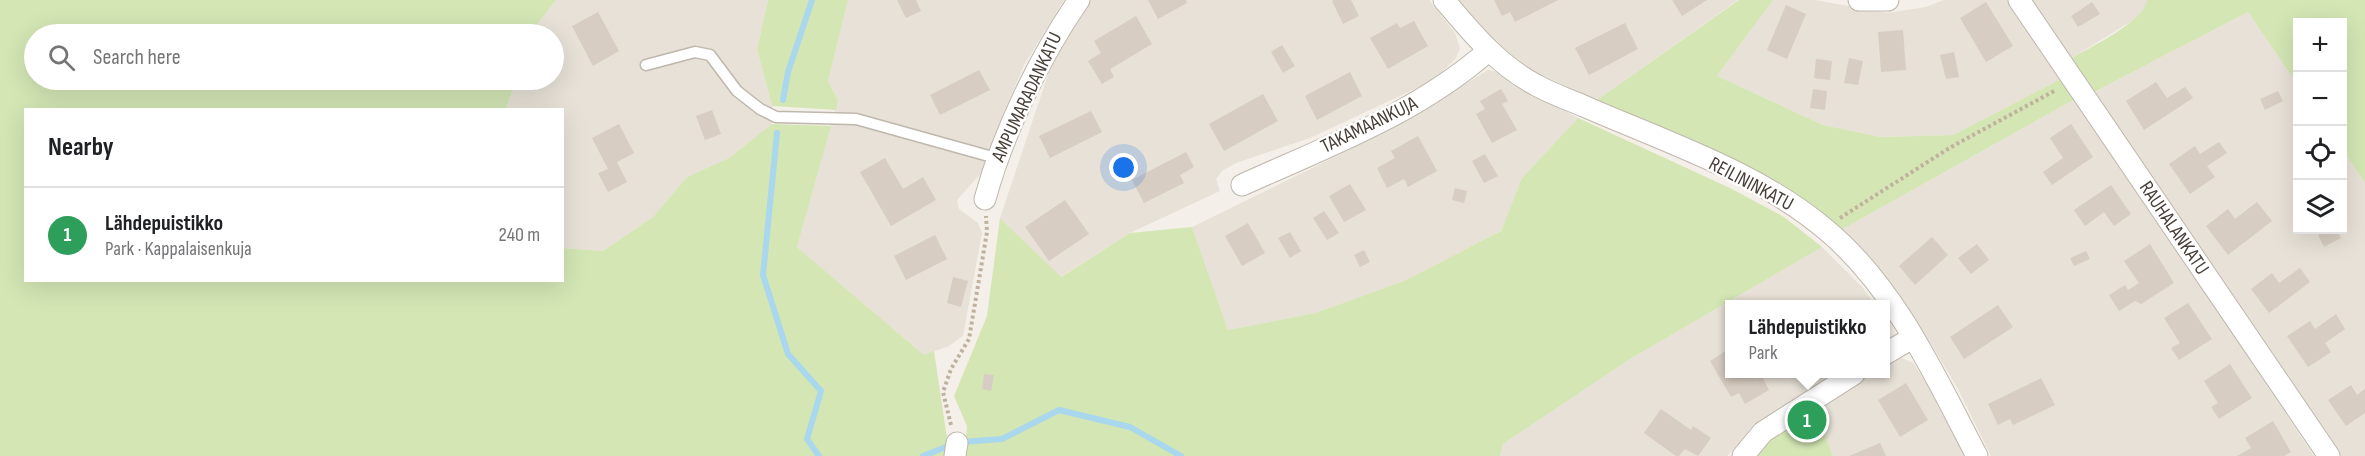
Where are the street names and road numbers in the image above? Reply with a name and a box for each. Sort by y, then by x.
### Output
street label: AMPUMARADANKATU [986,28,1067,166]
street label: TAKAMAANKUJA [1317,91,1422,159]
street label: REILININKATU [1705,152,1797,216]
street label: RAUHALANKATU [2134,177,2214,279]

